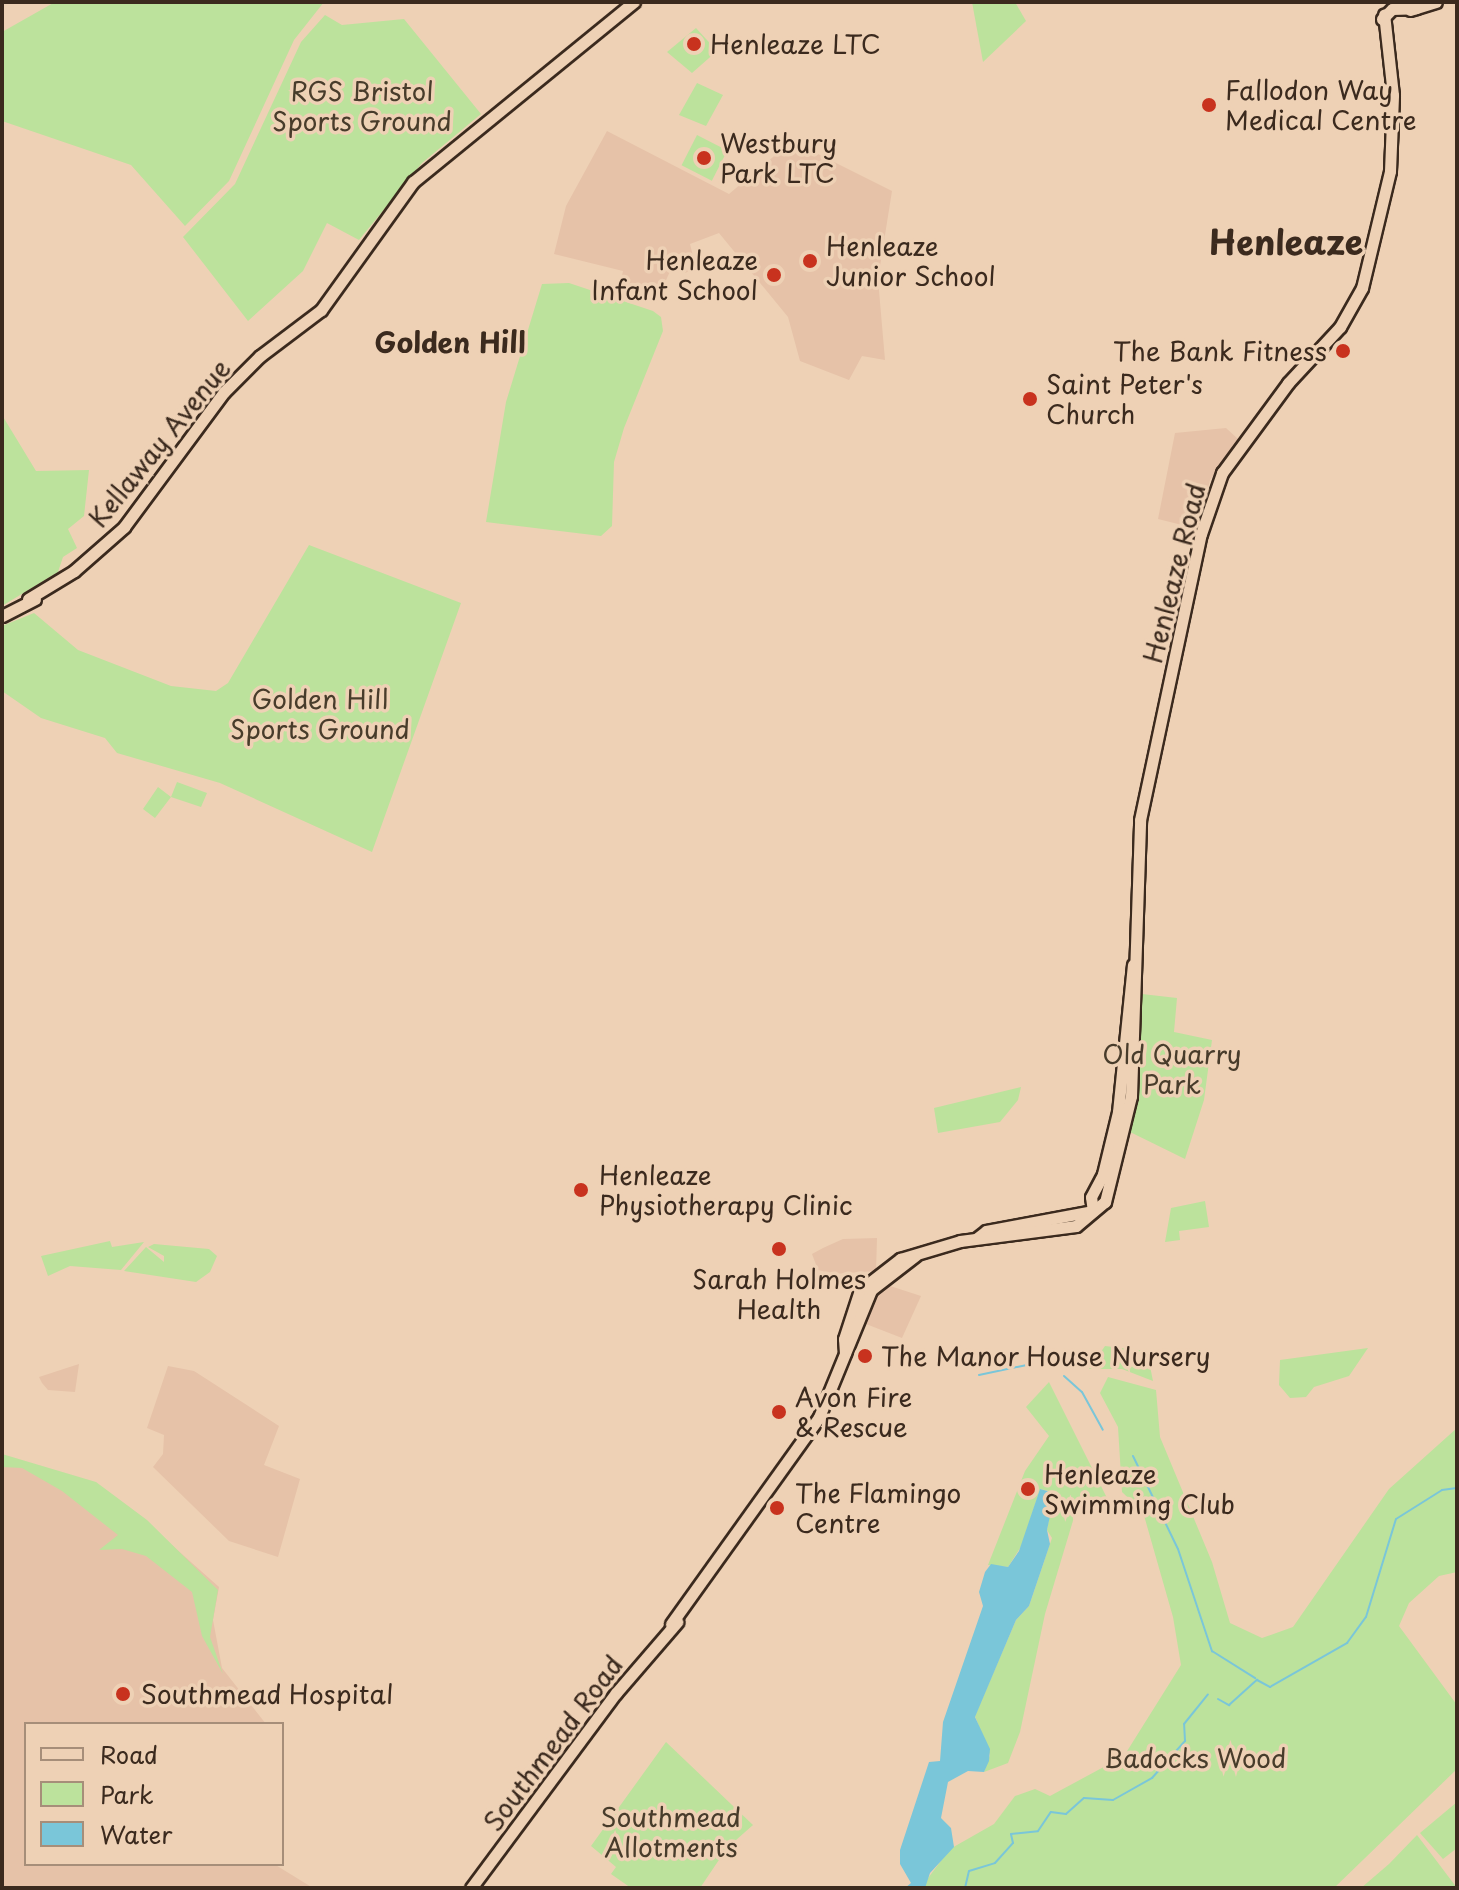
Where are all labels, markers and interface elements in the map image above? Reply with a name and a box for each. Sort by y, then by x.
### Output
place label: Henleaze LTC [710,28,880,60]
marker: Henleaze LTC [685,35,703,53]
place label: Fallodon Way Medical Centre [1225,74,1416,136]
park label: RGS Bristol Sports Ground [271,75,453,136]
marker: Fallodon Way Medical Centre [1200,96,1218,114]
place label: Westbury Park LTC [720,127,837,188]
marker: Westbury Park LTC [695,149,713,167]
district label: Henleaze [1209,222,1363,262]
place label: Henleaze Junior School [826,230,996,292]
place label: Henleaze Infant School [592,244,758,306]
marker: Henleaze Junior School [801,252,819,270]
marker: Henleaze Infant School [765,266,783,284]
district label: Golden Hill [374,325,526,359]
place label: The Bank Fitness [1114,335,1327,367]
marker: The Bank Fitness [1334,342,1352,360]
street label: Kellaway Avenue [82,352,236,534]
place label: Saint Peter's Church [1046,368,1203,430]
marker: Saint Peter's Church [1021,390,1039,408]
street label: Henleaze Road [1137,480,1211,666]
park label: Golden Hill Sports Ground [229,683,411,744]
park label: Old Quarry Park [1100,1038,1244,1100]
place label: Henleaze Physiotherapy Clinic [599,1159,852,1220]
marker: Henleaze Physiotherapy Clinic [570,1179,592,1201]
marker: Sarah Holmes Health [768,1238,790,1260]
place label: Sarah Holmes Health [692,1263,866,1324]
place label: The Manor House Nursery [881,1340,1213,1372]
marker: The Manor House Nursery [856,1347,874,1365]
place label: Avon Fire & Rescue [795,1381,912,1442]
marker: Avon Fire & Rescue [770,1403,788,1421]
place label: Henleaze Swimming Club [1044,1458,1236,1520]
place label: The Flamingo Centre [795,1477,963,1538]
marker: Henleaze Swimming Club [1019,1480,1037,1498]
marker: The Flamingo Centre [766,1497,788,1519]
street label: Southmead Road [477,1649,629,1837]
place label: Southmead Hospital [141,1678,394,1710]
marker: Southmead Hospital [112,1683,134,1705]
legend [24,1722,284,1866]
text: Road [100,1736,158,1772]
park label: Badocks Wood [1104,1742,1286,1774]
text: Park [100,1776,154,1812]
park label: Southmead Allotments [601,1801,741,1862]
text: Water [100,1816,172,1852]

